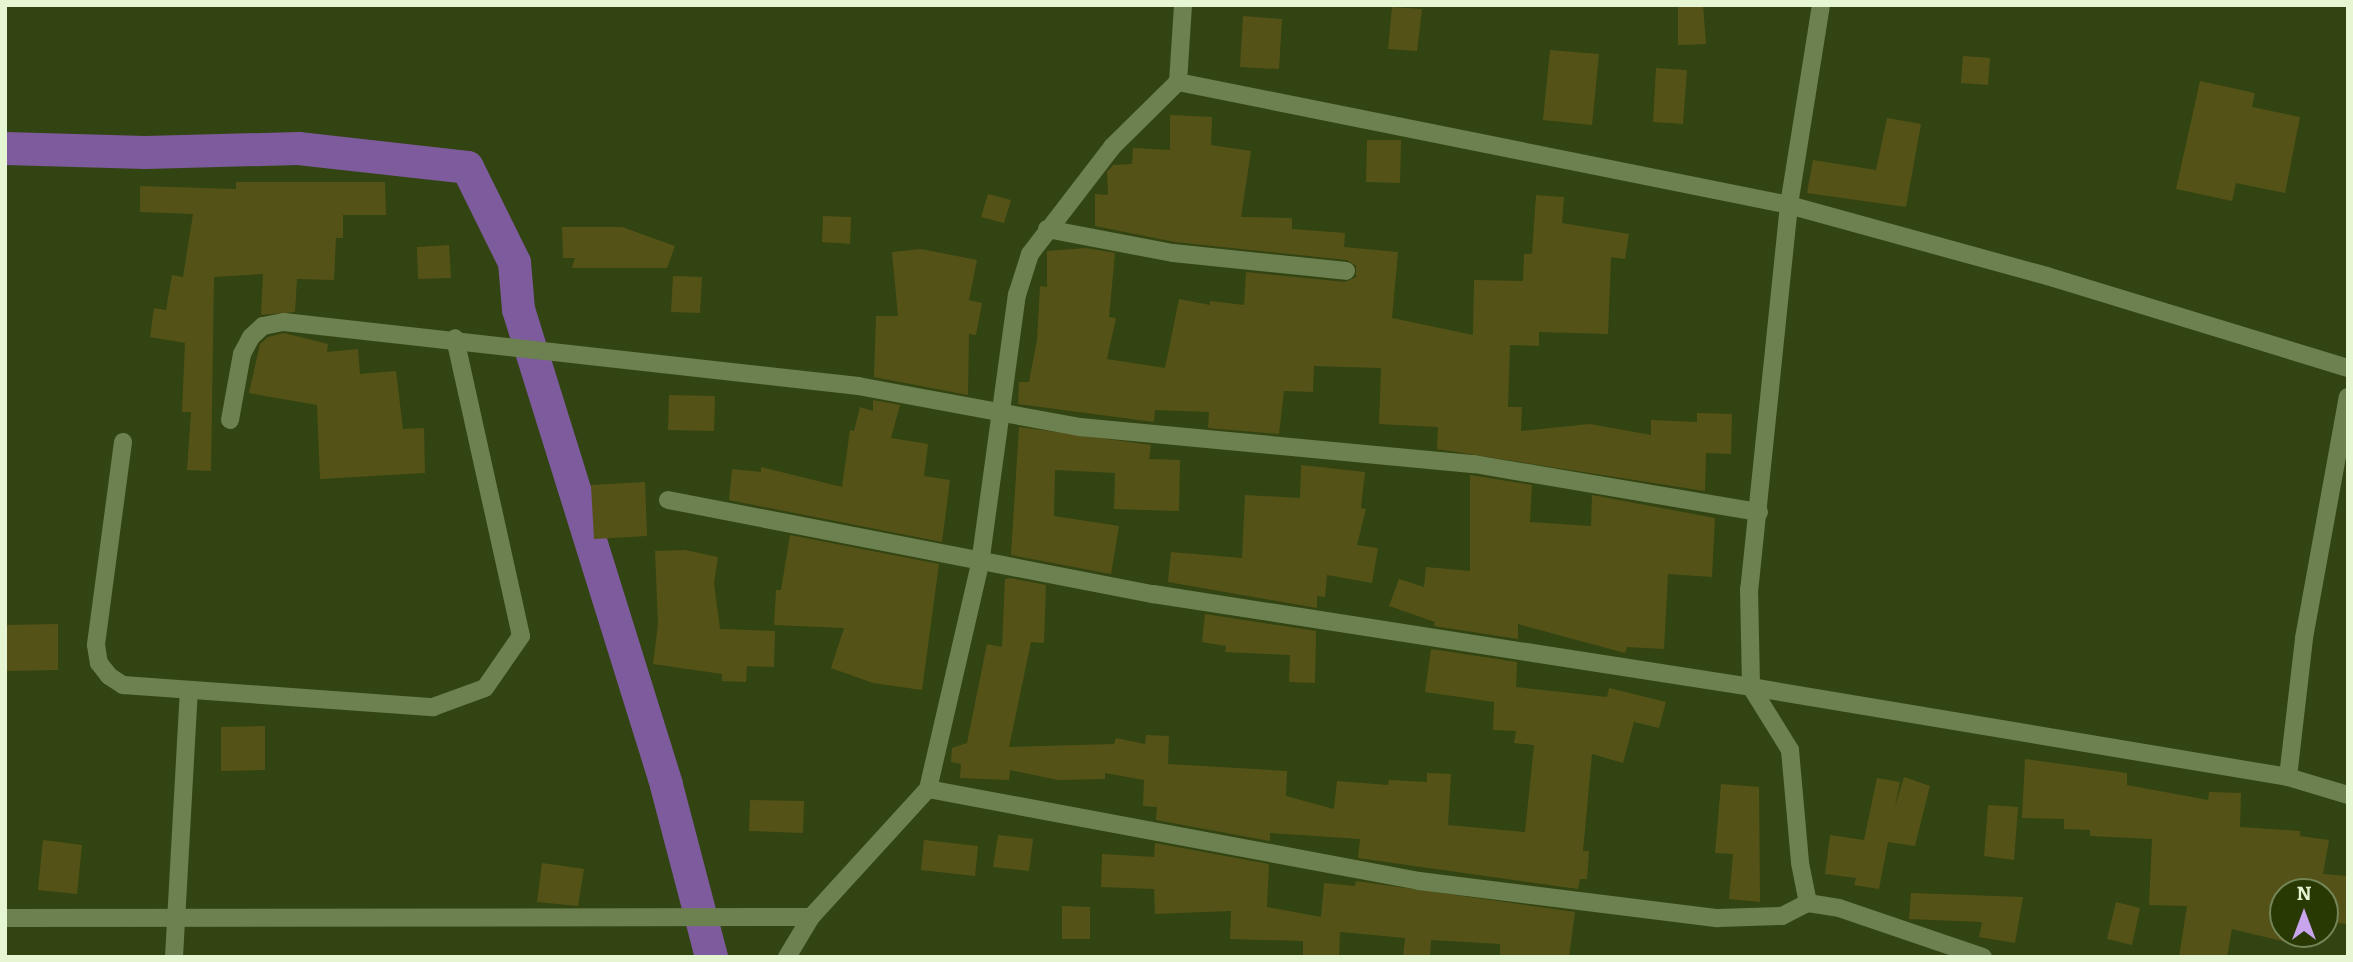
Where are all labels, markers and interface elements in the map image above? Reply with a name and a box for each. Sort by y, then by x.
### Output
north arrow [2269,878,2339,948]
text: N [2297,882,2311,905]

